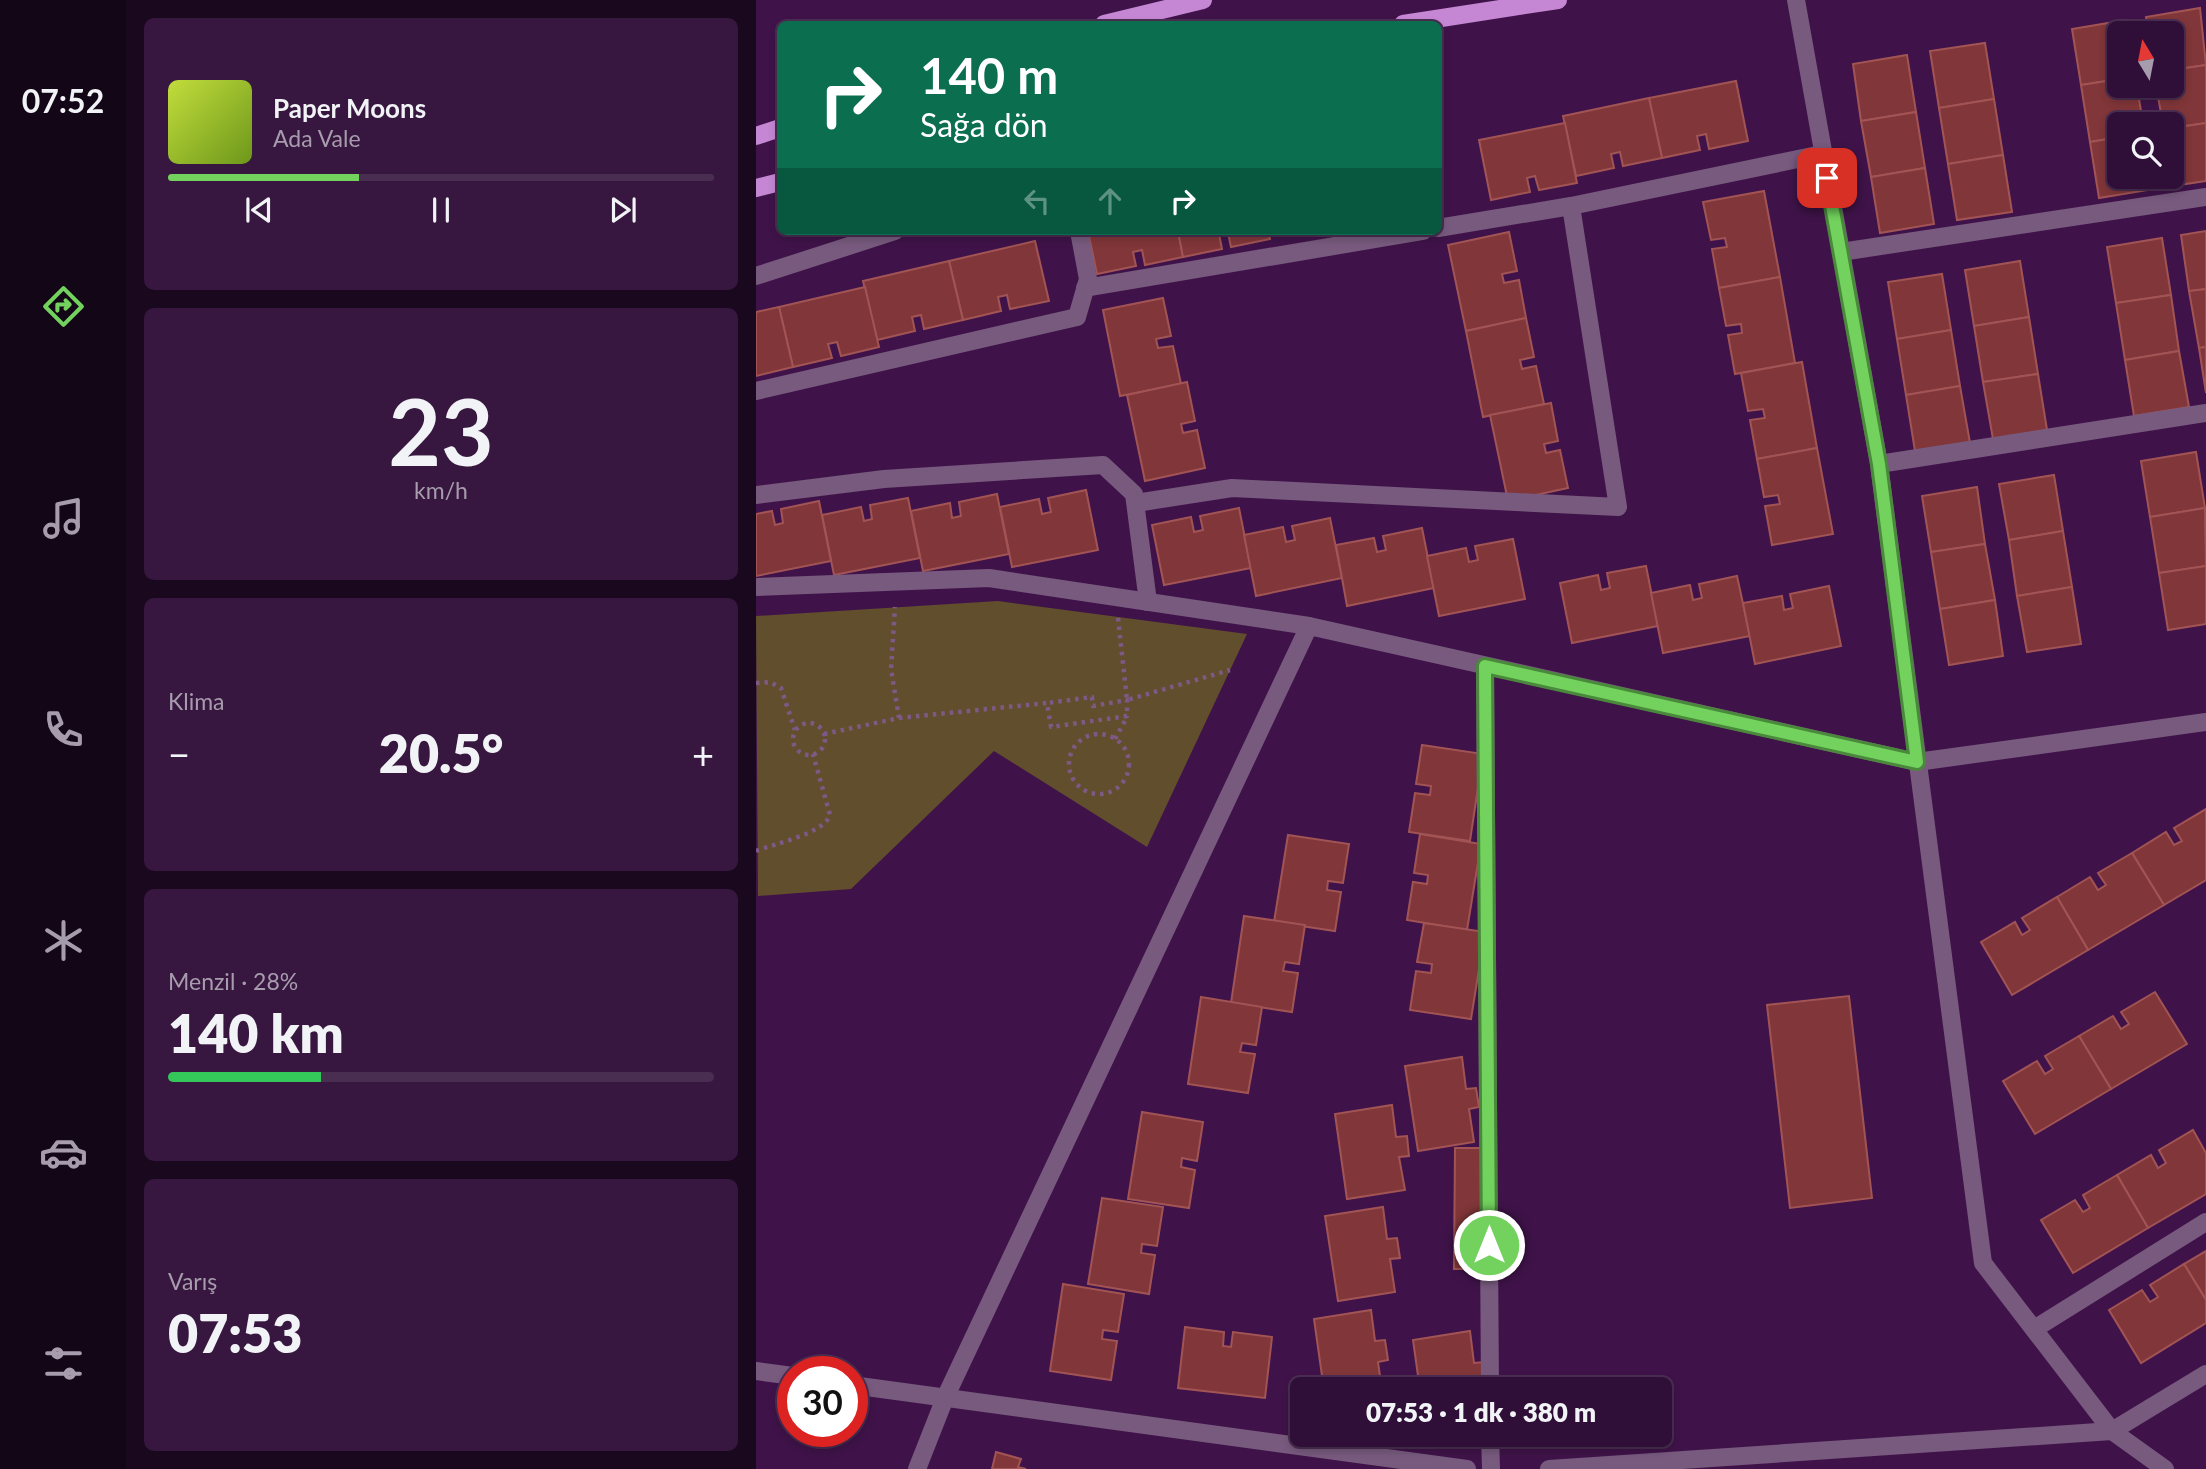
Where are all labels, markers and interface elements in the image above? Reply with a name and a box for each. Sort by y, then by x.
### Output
north arrow [2107,21,2184,98]
map controls [2107,21,2184,189]
text: 140 m [920,46,1058,104]
icon: right [805,49,896,140]
text: 07:52 [22,81,104,120]
text: Paper Moons [273,92,426,124]
text: Sağa dön [920,105,1048,144]
button: search [2107,112,2184,189]
text: Ada Vale [273,124,361,152]
pin [1797,148,1857,208]
icon: arrive [1808,159,1846,197]
icon: left [1018,182,1056,220]
icon: ahead [1091,182,1129,220]
icon: right [1164,182,1202,220]
icon: previous [240,191,278,229]
icon: pause [422,191,460,229]
icon: next [604,191,642,229]
icon: directions [39,282,88,331]
text: 23 [388,376,494,485]
text: km/h [414,476,468,504]
icon: music [39,494,88,543]
text: Klima [168,687,225,715]
icon: phone [39,705,88,754]
text: 20.5° [379,722,503,784]
text: − [168,731,190,777]
text: + [692,731,714,777]
icon: climate [39,916,88,965]
text: Menzil · 28% [168,967,298,995]
text: 140 km [168,1002,344,1064]
icon: car [39,1128,88,1177]
position arrow [1452,1208,1526,1282]
text: Varış [168,1267,217,1295]
text: 07:53 [168,1302,302,1364]
icon: filters [39,1339,88,1388]
speed limit sign: 30 [777,1356,868,1447]
text: 07:53 · 1 dk · 380 m [1366,1396,1596,1428]

